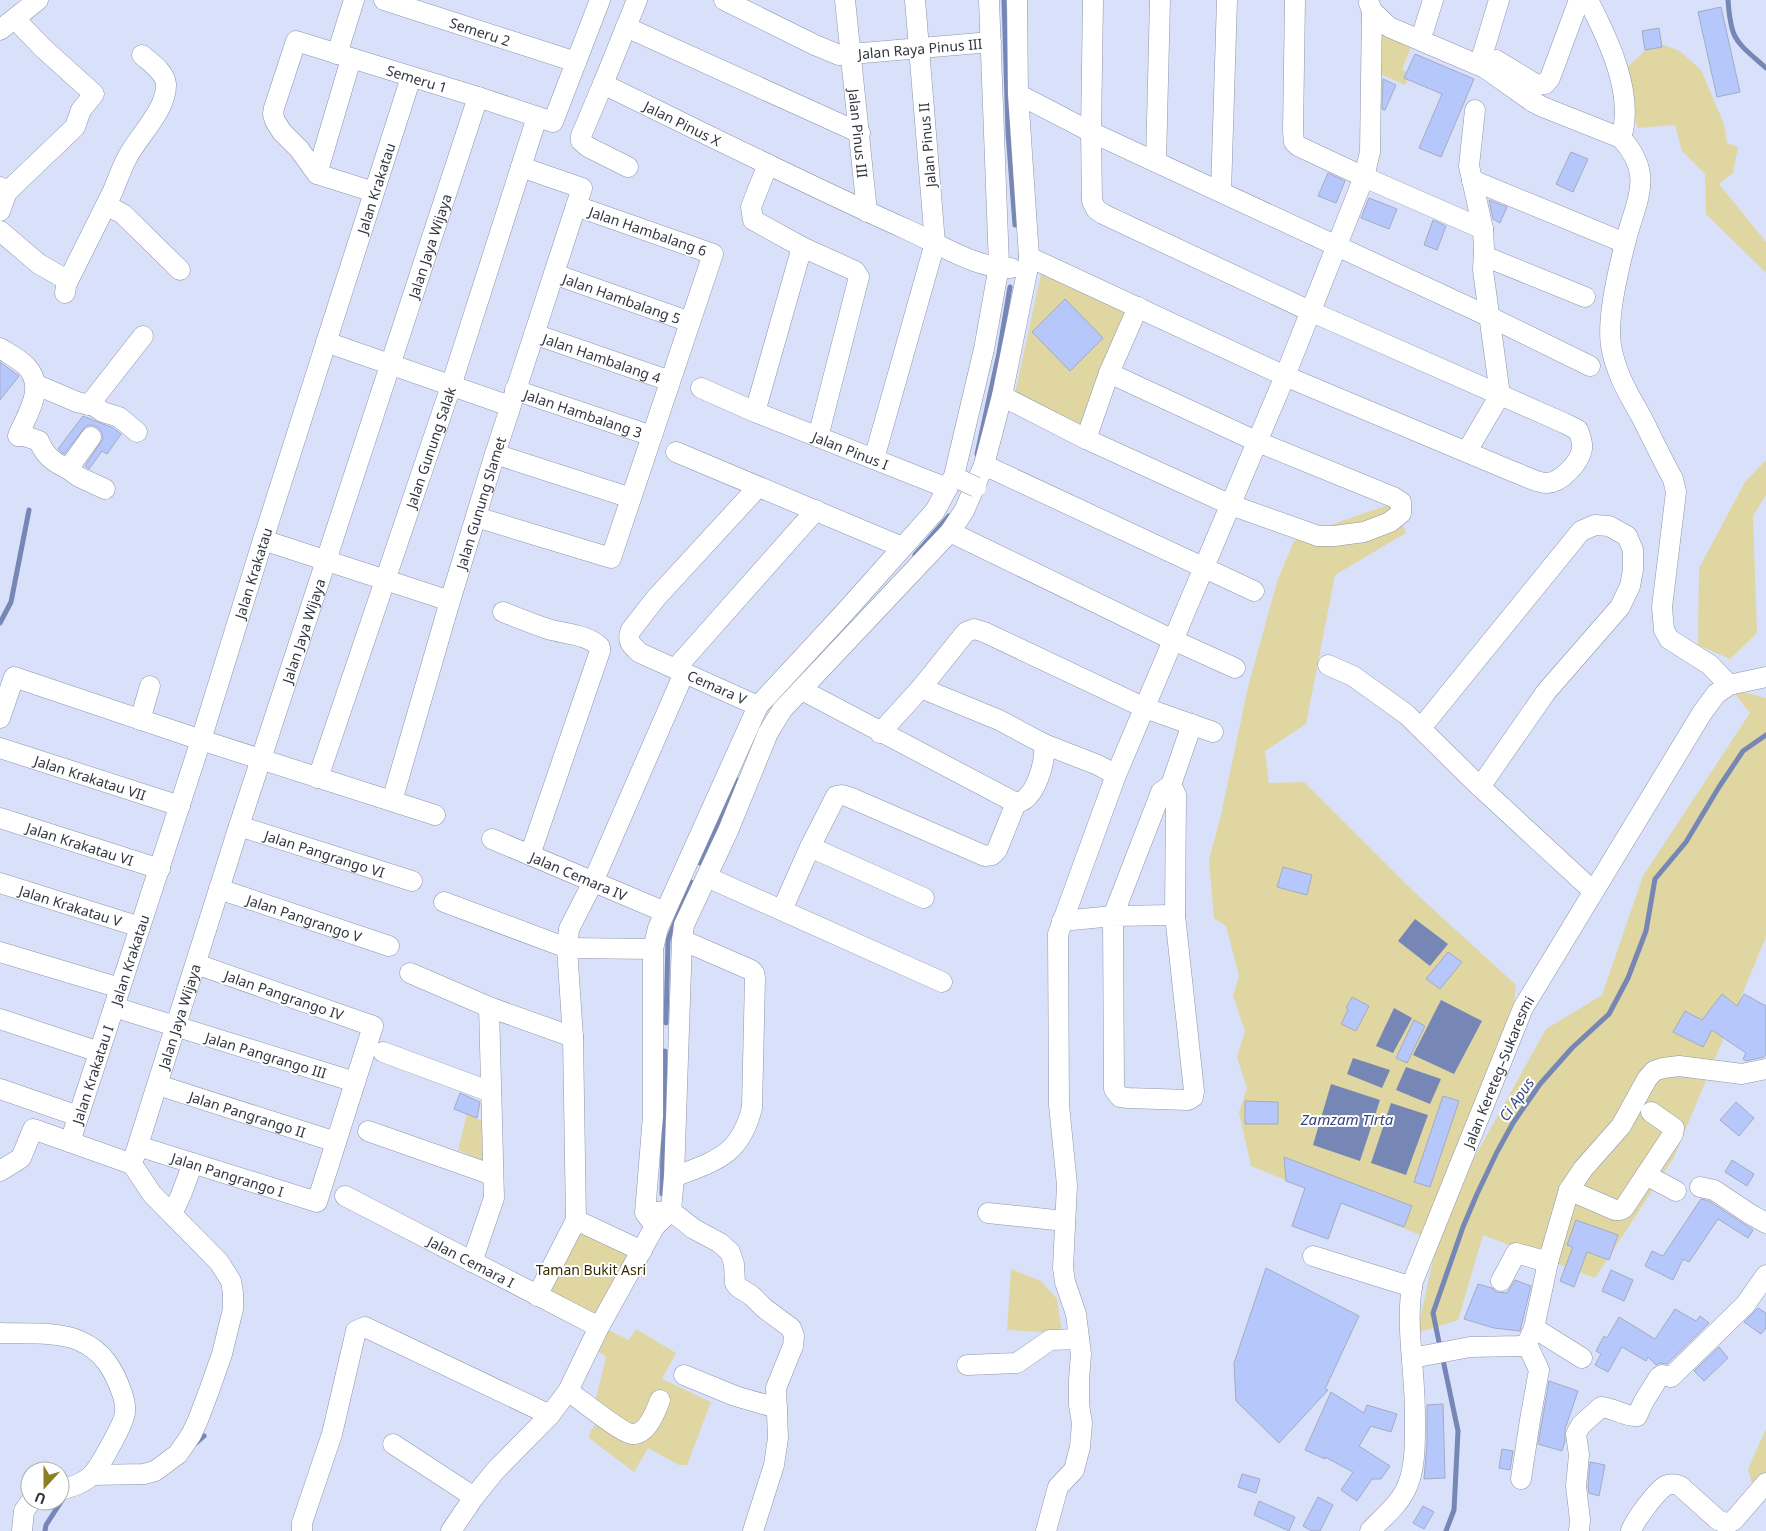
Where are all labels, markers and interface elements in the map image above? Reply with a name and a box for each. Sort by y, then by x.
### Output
street label: Semeru 2 [447,12,513,50]
street label: Jalan Raya Pinus III [855,33,983,63]
street label: Semeru 1 [384,60,450,96]
street label: Jalan Pinus III [845,86,873,179]
street label: Jalan Pinus X [639,95,725,150]
street label: Jalan Pinus II [914,102,940,190]
street label: Jalan Krakatau [351,140,399,238]
street label: Jalan Jaya Wijaya [403,191,455,303]
street label: Jalan Hambalang 6 [585,201,710,260]
street label: Jalan Hambalang 5 [559,268,683,328]
street label: Jalan Hambalang 4 [539,328,664,387]
street label: Jalan Gunung Salak [400,384,460,513]
street label: Jalan Hambalang 3 [520,384,645,442]
street label: Jalan Pinus I [808,426,892,474]
street label: Jalan Gunung Slamet [450,434,510,573]
street label: Jalan Krakatau [229,525,276,623]
street label: Jalan Jaya Wijaya [276,576,329,687]
street label: Cemara V [684,665,750,709]
street label: Jalan Krakatau VII [30,750,149,804]
street label: Jalan Krakatau VI [22,817,136,870]
street label: Jalan Pangrango VI [260,825,387,881]
street label: Jalan Cemara IV [525,846,630,905]
street label: Jalan Krakatau V [15,880,125,930]
street label: Jalan Pangrango V [242,889,365,946]
street label: Jalan Krakatau [105,912,153,1010]
street label: Jalan Jaya Wijaya [153,961,204,1073]
street label: Jalan Pangrango IV [220,965,347,1025]
street label: Jalan Kereteg–Sukaresmi [1457,992,1538,1152]
street label: Jalan Krakatau I [66,1022,117,1128]
street label: Jalan Pangrango III [201,1027,329,1083]
water label: Ci Apus [1494,1073,1538,1125]
street label: Jalan Pangrango II [185,1086,308,1141]
water label: Zamzam Tirta [1300,1109,1394,1129]
street label: Jalan Pangrango I [167,1147,286,1201]
street label: Jalan Cemara I [423,1230,518,1291]
park label: Taman Bukit Asri [536,1260,646,1279]
north arrow [20,1461,70,1511]
text: U [32,1488,49,1509]

